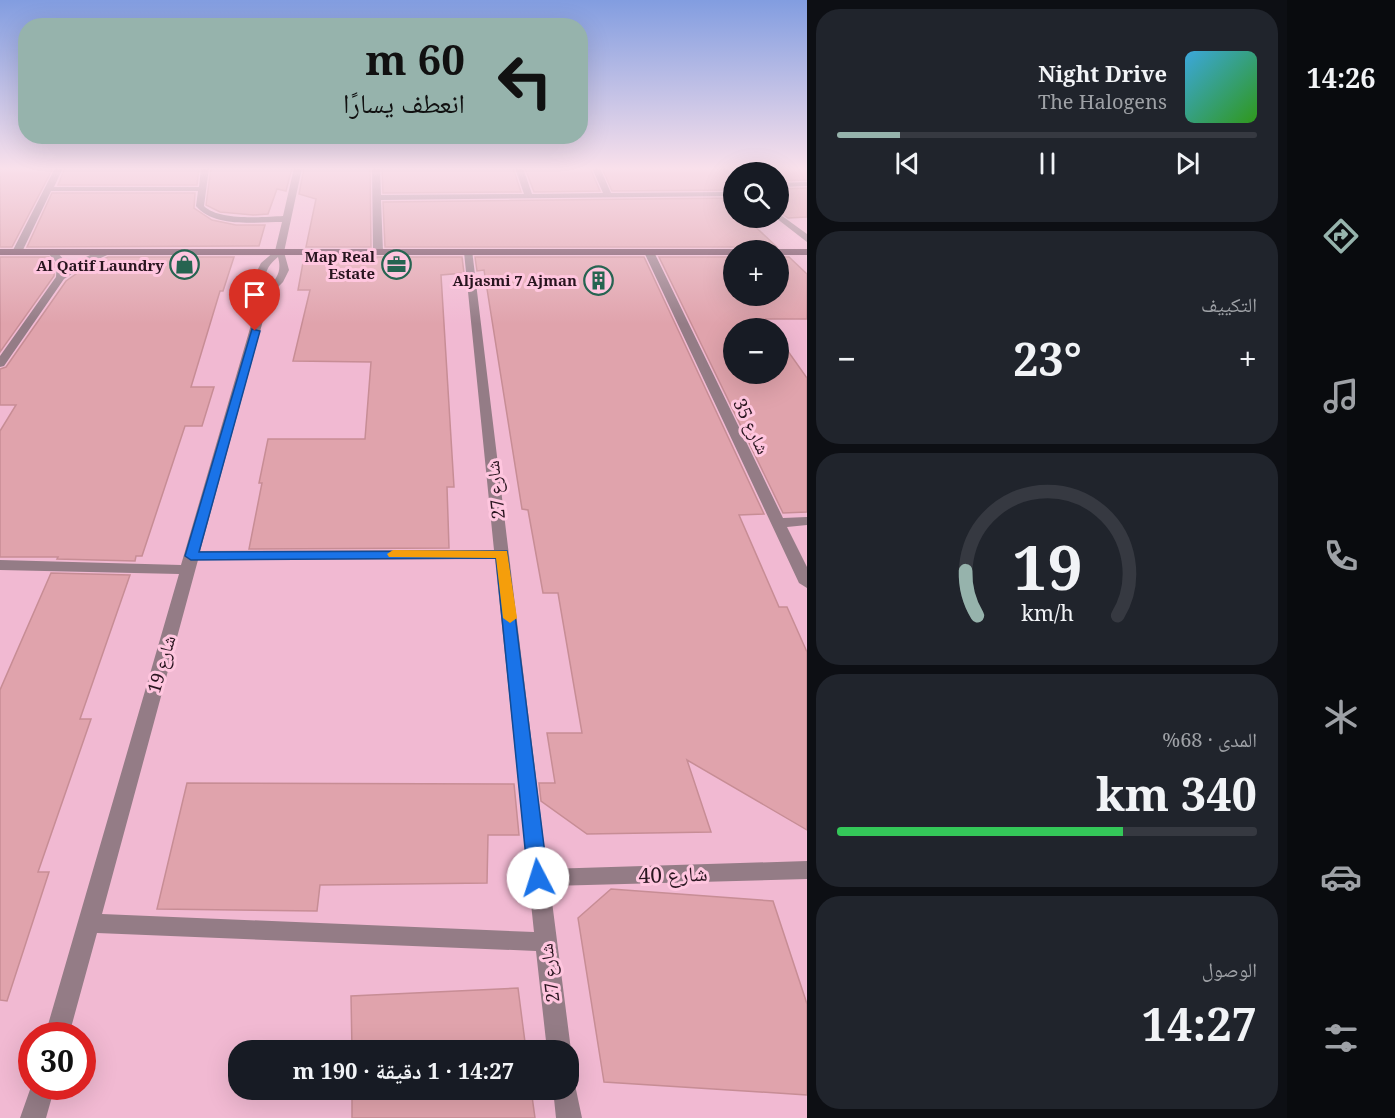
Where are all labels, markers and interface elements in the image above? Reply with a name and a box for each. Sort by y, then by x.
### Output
text: 60 m [365,30,465,87]
icon: left [486,42,564,120]
text: Night Drive [1038,58,1167,88]
text: 14:26 [1306,59,1376,96]
text: انعطف يسارًا [343,84,465,121]
text: The Halogens [1038,88,1167,115]
icon: previous [891,147,924,180]
icon: pause [1031,147,1064,180]
icon: next [1171,147,1204,180]
map controls [723,162,789,384]
button: search [723,162,789,228]
icon: directions [1320,215,1362,257]
button: + [723,240,789,306]
place label: Map Real Estate [305,246,376,283]
shop icon: Al Qatif Laundry [169,249,201,281]
office icon: Map Real Estate [380,249,412,281]
place label: Al Qatif Laundry [36,255,164,275]
building icon: Aljasmi 7 Ajman [582,264,614,296]
pin [229,269,280,331]
place label: Aljasmi 7 Ajman [452,270,577,290]
icon: arrive [238,278,271,311]
text: التكييف [1201,291,1257,318]
button: − [723,318,789,384]
text: 23° [1013,328,1082,389]
text: − [837,336,856,381]
text: + [1239,336,1257,381]
icon: music [1320,375,1362,417]
street label: شارع 35 [728,394,776,458]
street label: شارع 27 [480,459,510,521]
text: 19 [1012,523,1082,608]
icon: phone [1320,535,1362,577]
text: km/h [1021,598,1074,627]
street label: شارع 19 [141,632,181,696]
icon: climate [1320,696,1362,738]
text: المدى · 68% [1162,726,1257,753]
text: 340 km [1096,763,1257,824]
position arrow [506,846,570,910]
icon: car [1320,856,1362,898]
street label: شارع 40 [638,859,708,889]
street label: شارع 27 [533,942,565,1004]
text: الوصول [1202,956,1257,983]
text: 14:27 [1142,993,1257,1054]
icon: filters [1320,1017,1362,1059]
speed limit sign: 30 [18,1022,96,1100]
text: 14:27 · 1 دقيقة · 190 m [293,1055,514,1085]

